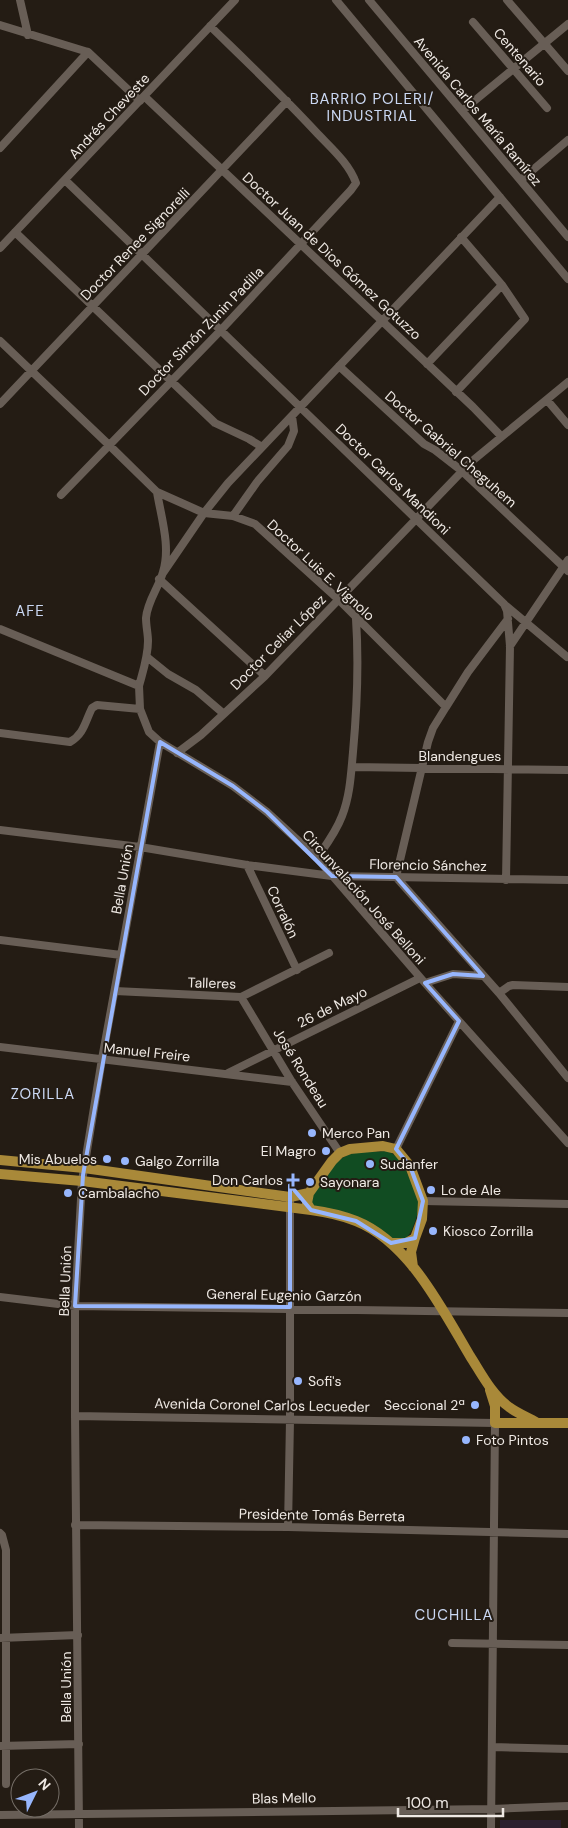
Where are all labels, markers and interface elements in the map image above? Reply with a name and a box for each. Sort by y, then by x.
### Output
street label: Centenario [490,24,550,90]
street label: Avenida Carlos María Ramírez [410,33,546,189]
street label: Andrés Cheveste [65,69,153,163]
district label: BARRIO POLERI/ INDUSTRIAL [310,89,434,126]
street label: Doctor Juan de Dios Gómez Gotuzzo [239,168,425,344]
street label: Doctor Renee Signorelli [76,184,194,304]
street label: Doctor Simón Zunin Padilla [135,263,267,399]
street label: Doctor Gabriel Cheguhem [381,387,521,511]
street label: Doctor Carlos Mandioni [332,420,454,538]
street label: Doctor Luis E. Vignolo [263,516,379,624]
street label: Doctor Celiar López [226,590,330,694]
district label: AFE [15,601,45,621]
street label: Blandengues [419,747,501,765]
street label: Circunvalación José Belloni [299,826,429,968]
street label: Bella Unión [107,843,137,915]
street label: Florencio Sánchez [369,855,487,875]
street label: Corralón [263,883,303,941]
street label: Talleres [187,973,237,993]
street label: 26 de Mayo [294,982,370,1032]
street label: José Rondeau [269,1025,333,1111]
street label: Manuel Freire [103,1039,191,1065]
district label: ZORILLA [11,1084,75,1104]
place label: Merco Pan [322,1124,390,1142]
marker: Merco Pan [306,1127,318,1139]
place label: El Magro [261,1142,316,1160]
marker: El Magro [320,1145,332,1157]
place label: Mis Abuelos [19,1150,97,1168]
place label: Galgo Zorrilla [135,1152,219,1170]
marker: Mis Abuelos [101,1153,113,1165]
marker: Galgo Zorrilla [119,1155,131,1167]
place label: Sudanfer [380,1155,438,1173]
marker: Sudanfer [364,1158,376,1170]
place label: Don Carlos [212,1171,283,1189]
place label: Sayonara [320,1173,379,1191]
marker: Don Carlos [287,1174,299,1186]
marker: Sayonara [304,1176,316,1188]
place label: Lo de Ale [441,1181,501,1199]
place label: Cambalacho [78,1184,160,1202]
marker: Lo de Ale [425,1184,437,1196]
marker: Cambalacho [62,1187,74,1199]
place label: Kiosco Zorrilla [443,1222,533,1240]
marker: Kiosco Zorrilla [427,1225,439,1237]
street label: Bella Unión [55,1245,75,1317]
street label: General Eugenio Garzón [206,1285,362,1305]
place label: Sofi's [308,1372,342,1390]
marker: Sofi's [292,1375,304,1387]
street label: Avenida Coronel Carlos Lecueder [154,1394,370,1416]
place label: Seccional 2ª [384,1396,465,1414]
marker: Seccional 2ª [469,1399,481,1411]
place label: Foto Pintos [476,1431,549,1449]
marker: Foto Pintos [460,1434,472,1446]
street label: Presidente Tomás Berreta [239,1505,405,1525]
district label: CUCHILLA [415,1605,493,1625]
street label: Bella Unión [57,1652,75,1722]
north arrow [10,1768,60,1818]
text: N [35,1774,55,1794]
scale bar [398,1786,503,1818]
street label: Blas Mello [252,1788,316,1808]
text: 100 m [406,1793,449,1813]

